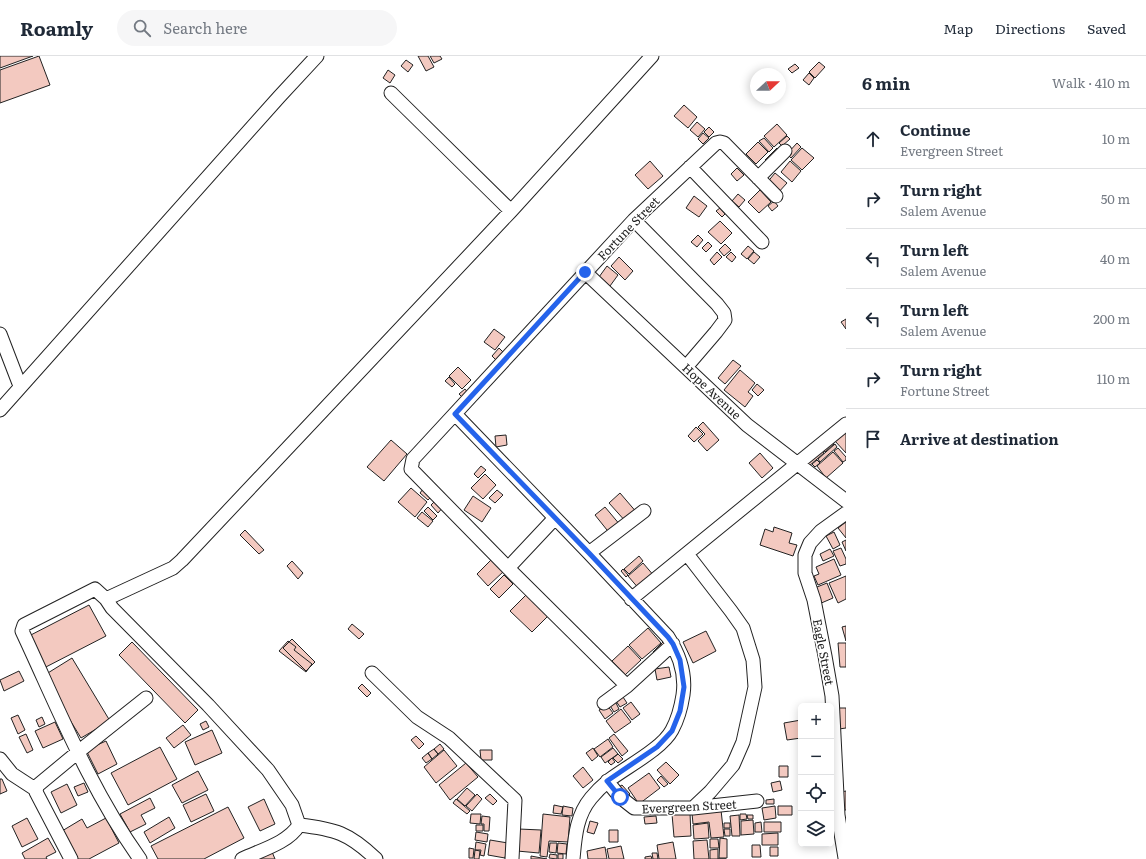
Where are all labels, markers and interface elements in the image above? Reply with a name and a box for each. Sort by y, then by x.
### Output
search box [117,10,397,46]
text: Roamly [20,14,93,42]
text: Search here [163,16,247,39]
icon: search [131,17,153,39]
text: Map [943,18,973,38]
text: Directions [995,18,1065,38]
text: Saved [1087,18,1126,38]
north arrow [750,68,786,104]
text: 6 min [862,70,910,95]
text: Walk · 410 m [1052,73,1130,92]
text: Continue [900,118,970,141]
icon: ahead [862,128,884,150]
text: 10 m [1102,129,1130,148]
text: Evergreen Street [900,141,1003,160]
text: Turn right [900,178,982,201]
icon: right [862,188,884,210]
text: 50 m [1101,189,1130,208]
street label: Fortune Street [593,192,663,264]
text: Salem Avenue [900,201,986,220]
text: Turn left [900,238,969,261]
icon: left [862,248,884,270]
text: 40 m [1100,249,1130,268]
text: Salem Avenue [900,261,986,280]
route end [576,263,594,281]
text: Turn left [900,298,969,321]
icon: left [862,308,884,330]
text: 200 m [1093,309,1130,328]
text: Salem Avenue [900,321,986,340]
text: Turn right [900,358,982,381]
street label: Hope Avenue [678,359,746,423]
icon: right [862,368,884,390]
text: 110 m [1097,369,1130,388]
text: Fortune Street [900,381,990,400]
text: Arrive at destination [900,427,1059,450]
icon: arrive [862,428,884,450]
street label: Eagle Street [809,617,839,687]
map controls [798,703,834,847]
button: + [798,703,834,739]
button: − [798,739,834,775]
button: locate [798,775,834,811]
route start [611,788,629,806]
street label: Evergreen Street [641,795,737,817]
button: layers [798,811,834,847]

